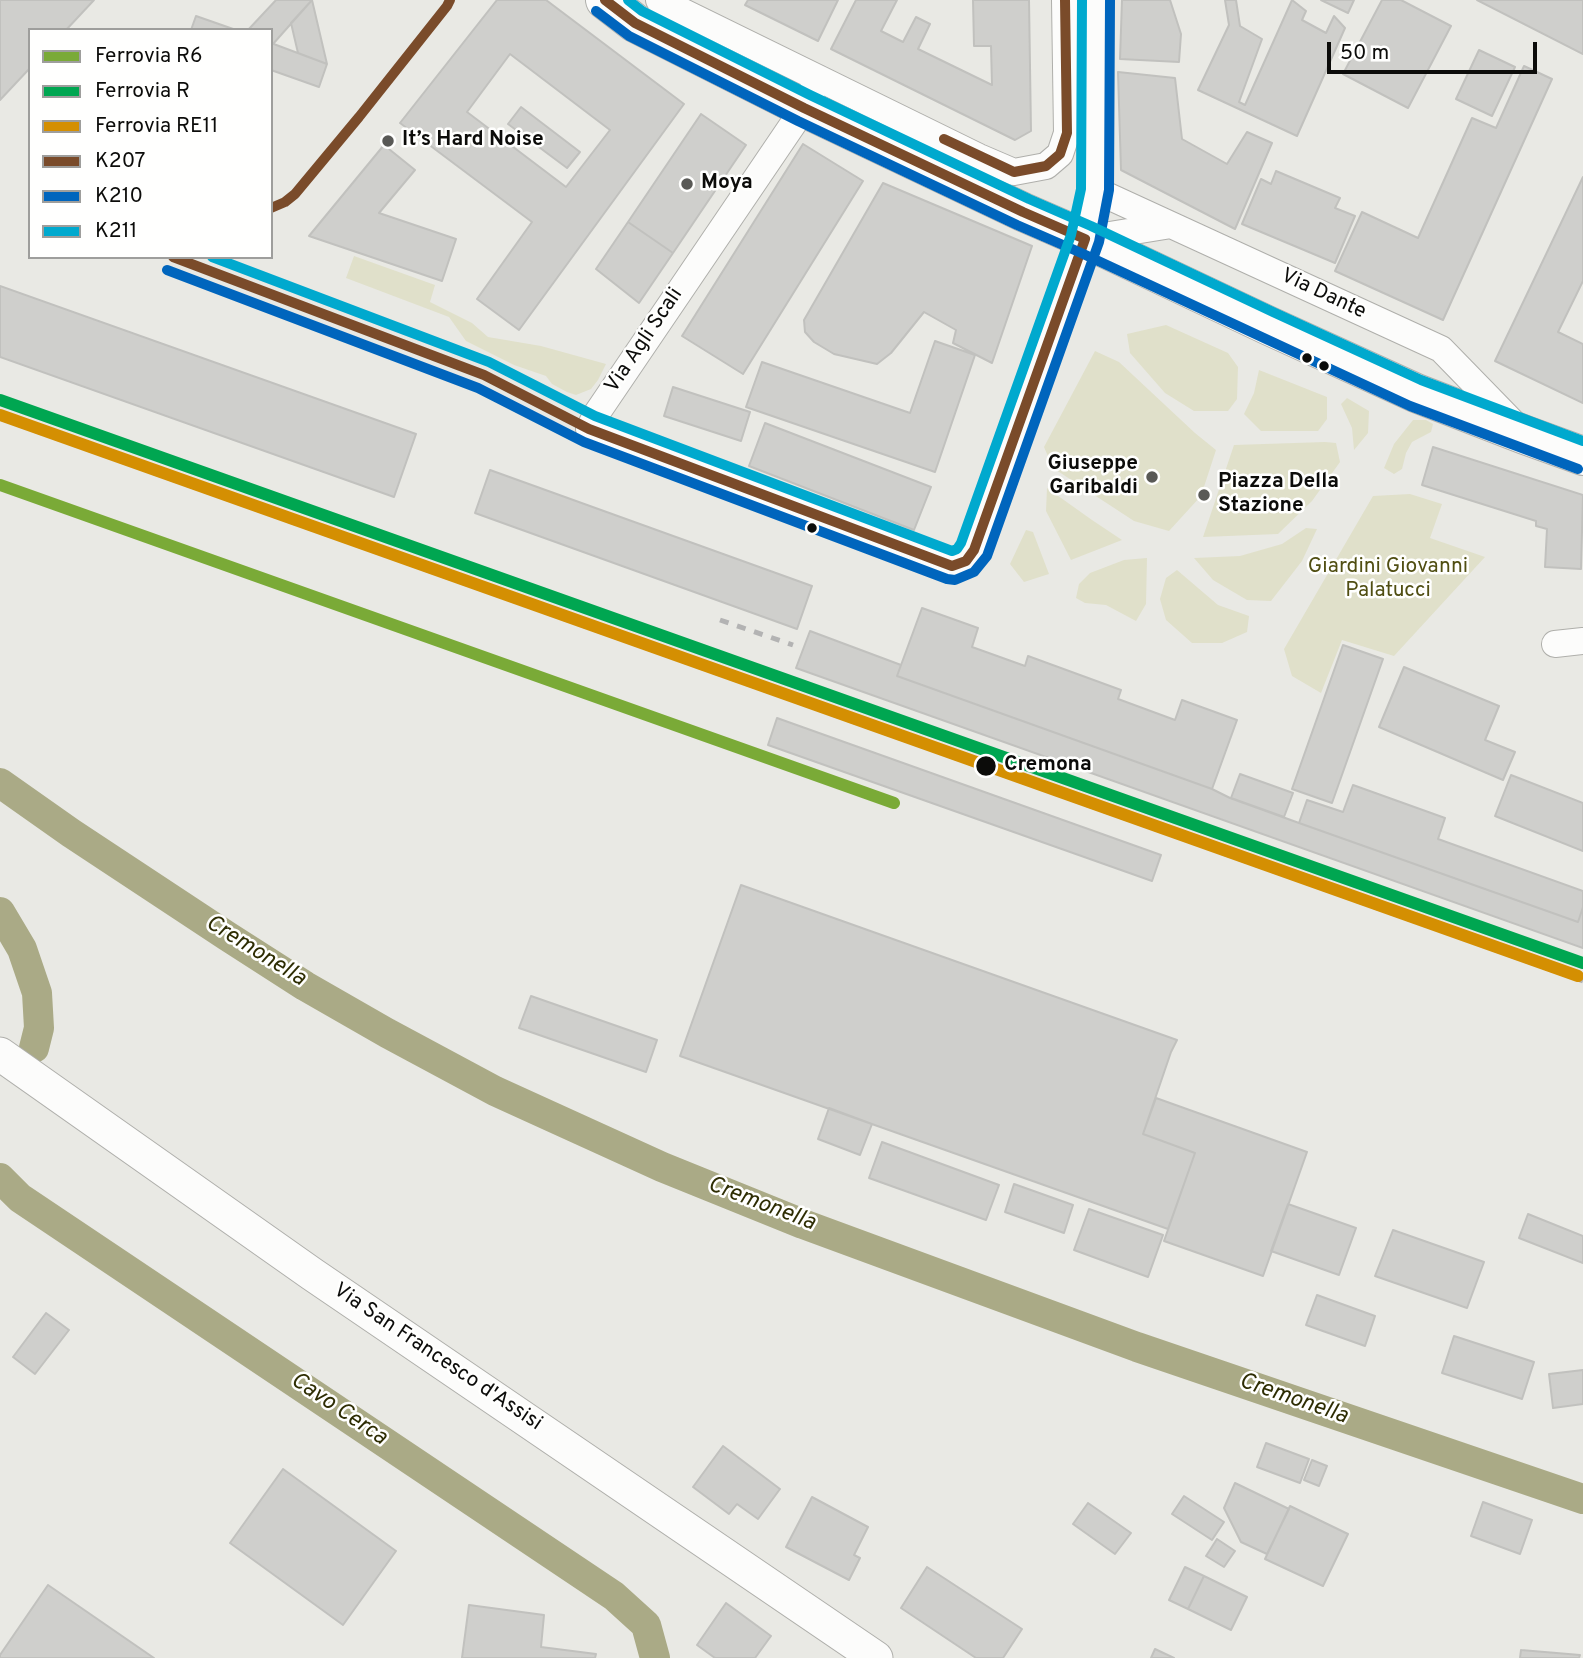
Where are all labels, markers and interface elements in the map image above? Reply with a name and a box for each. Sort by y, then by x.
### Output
legend [28,28,273,259]
scale bar [1331,28,1541,72]
text: 50 m [1340,40,1389,67]
text: Ferrovia R6 [95,43,203,70]
text: Ferrovia R [95,78,190,105]
text: Ferrovia RE11 [95,113,218,140]
place label: It’s Hard Noise [402,128,544,154]
marker: It’s Hard Noise [380,133,396,149]
text: K207 [95,148,146,175]
place label: Moya [701,171,753,197]
marker: Moya [679,176,695,192]
text: K210 [95,183,143,210]
text: K211 [95,218,137,245]
street label: Via Dante [1277,264,1369,326]
street label: Via Agli Scali [601,284,689,398]
unlabelled marker [1300,351,1314,365]
unlabelled marker [1317,359,1331,373]
place label: Giuseppe Garibaldi [1048,452,1138,502]
marker: Giuseppe Garibaldi [1144,469,1160,485]
place label: Piazza Della Stazione [1218,470,1339,520]
marker: Piazza Della Stazione [1196,487,1212,503]
unlabelled marker [805,521,819,535]
park label: Giardini Giovanni Palatucci [1308,555,1468,605]
place label: Cremona [1004,753,1092,779]
marker: Cremona [974,754,998,778]
water label: Cremonella [200,910,310,994]
water label: Cremonella [703,1172,819,1238]
street label: Via San Francesco d'Assisi [328,1279,546,1437]
water label: Cavo Cerca [284,1368,392,1452]
water label: Cremonella [1235,1369,1351,1431]

